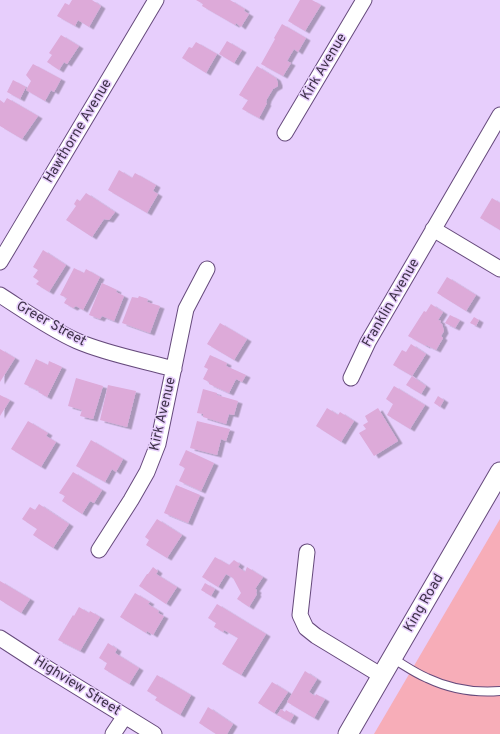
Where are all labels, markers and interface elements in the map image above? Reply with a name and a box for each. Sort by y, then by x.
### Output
street label: Kirk Avenue [297,30,351,104]
street label: Hawthorne Avenue [40,76,116,186]
street label: Franklin Avenue [359,256,423,350]
street label: Greer Street [13,298,89,350]
street label: Kirk Avenue [146,375,180,453]
street label: King Road [401,571,447,635]
street label: Highview Street [30,653,124,719]

